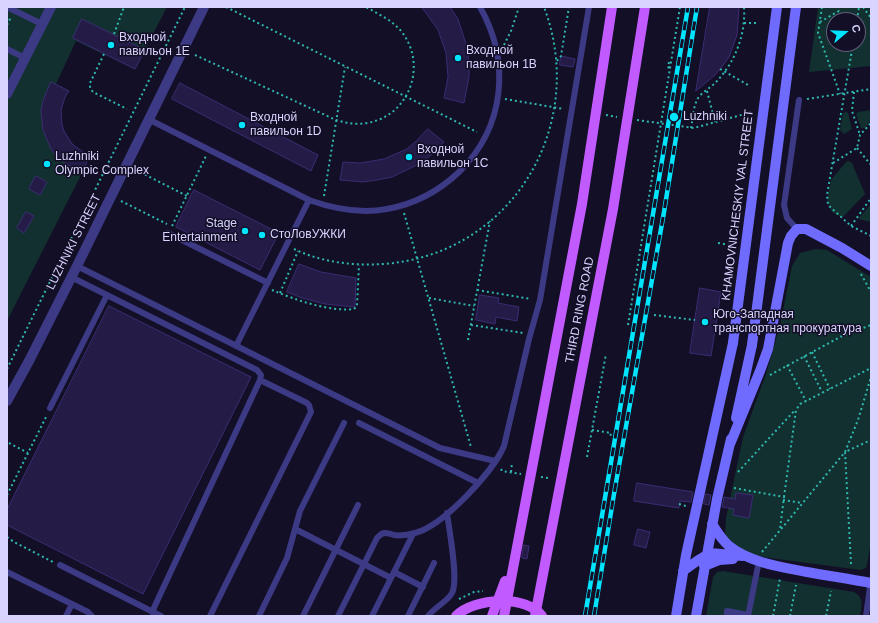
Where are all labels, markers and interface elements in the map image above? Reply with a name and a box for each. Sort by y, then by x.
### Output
north arrow [826,12,866,52]
text: С [849,23,863,34]
place label: Входной павильон 1E [119,31,190,59]
marker: Входной павильон 1E [106,40,116,50]
place label: Входной павильон 1B [466,44,537,72]
marker: Входной павильон 1B [453,53,463,63]
street label: KHAMOVNICHESKIY VAL STREET [719,109,757,301]
place label: Luzhniki [683,110,727,124]
place label: Входной павильон 1D [250,111,321,139]
marker: Luzhniki [668,111,680,123]
marker: Входной павильон 1D [237,120,247,130]
place label: Входной павильон 1C [417,143,488,171]
place label: Luzhniki Olympic Complex [55,150,149,178]
marker: Входной павильон 1C [404,152,414,162]
marker: Luzhniki Olympic Complex [42,159,52,169]
street label: LUZHNIKI STREET [44,192,104,292]
place label: Stage Entertainment [162,217,237,245]
marker: Stage Entertainment [240,226,250,236]
place label: СтоЛовУЖКИ [270,228,346,242]
marker: СтоЛовУЖКИ [257,230,267,240]
street label: THIRD RING ROAD [563,256,597,364]
place label: Юго-Западная транспортная прокуратура [713,308,862,336]
marker: Юго-Западная транспортная прокуратура [700,317,710,327]

